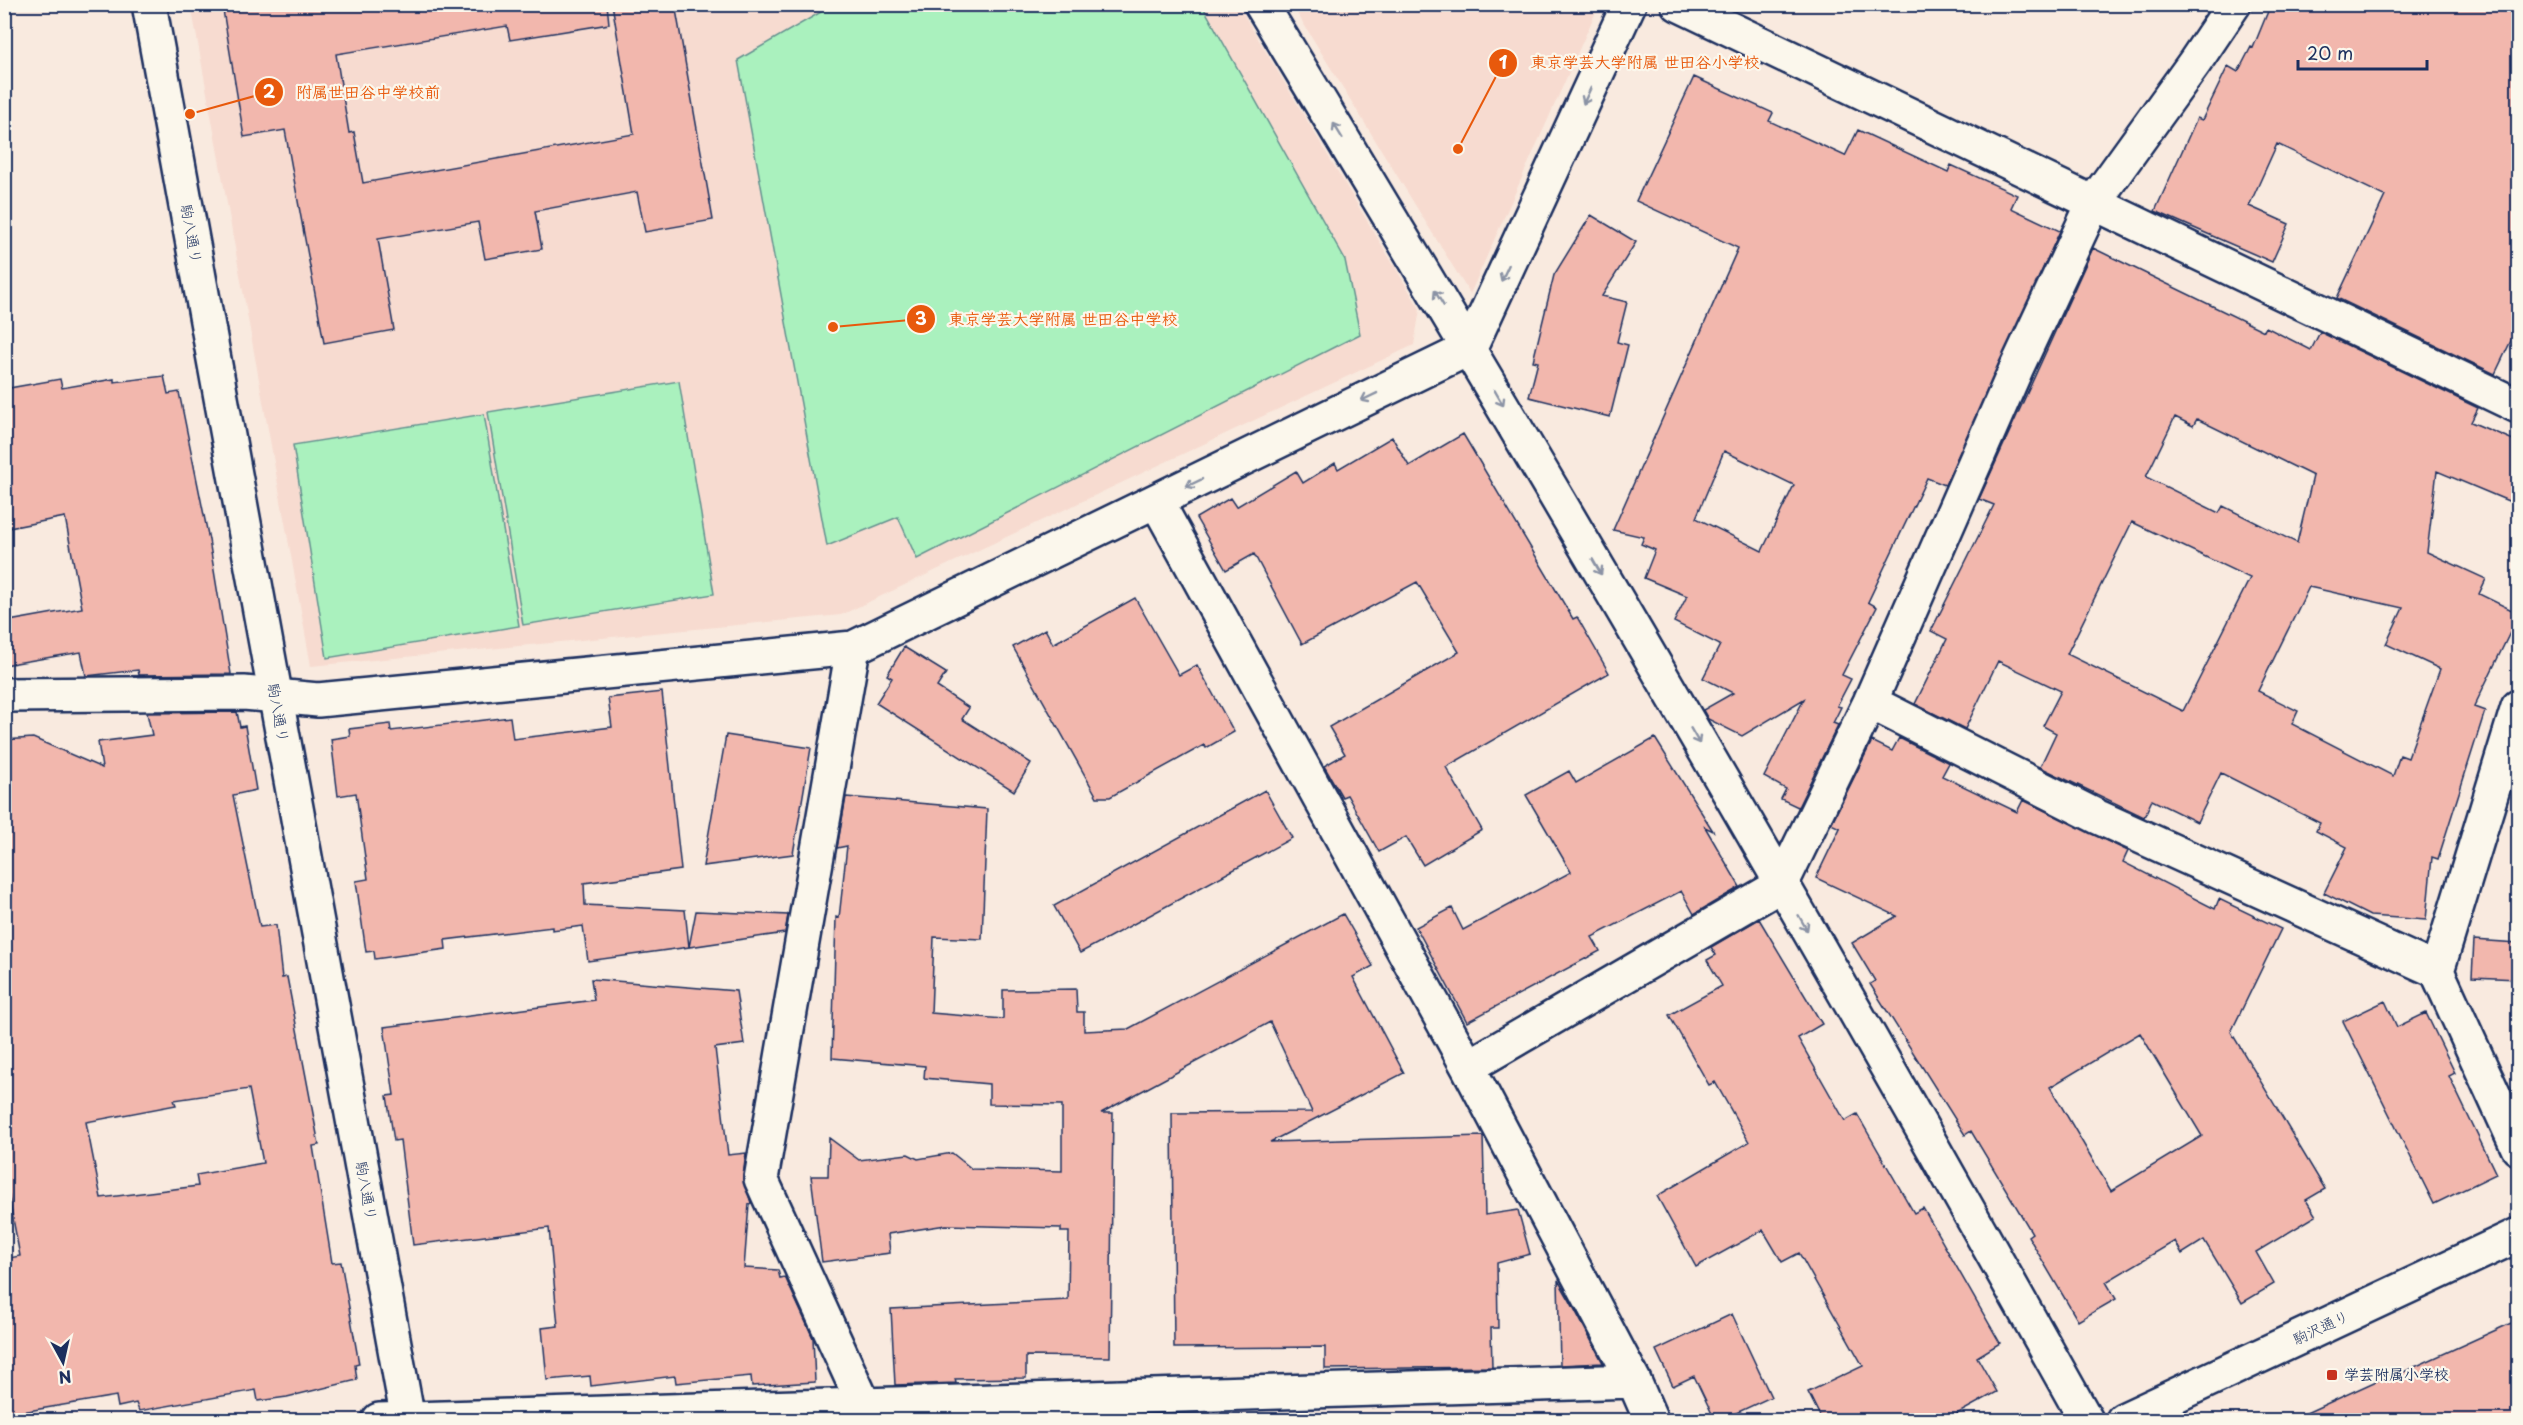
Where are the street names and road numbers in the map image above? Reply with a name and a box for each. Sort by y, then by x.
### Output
street label: 駒八通り [176,202,209,265]
street label: 駒八通り [263,681,296,744]
street label: 駒八通り [351,1159,384,1222]
street label: 駒沢通り [2288,1304,2352,1350]

